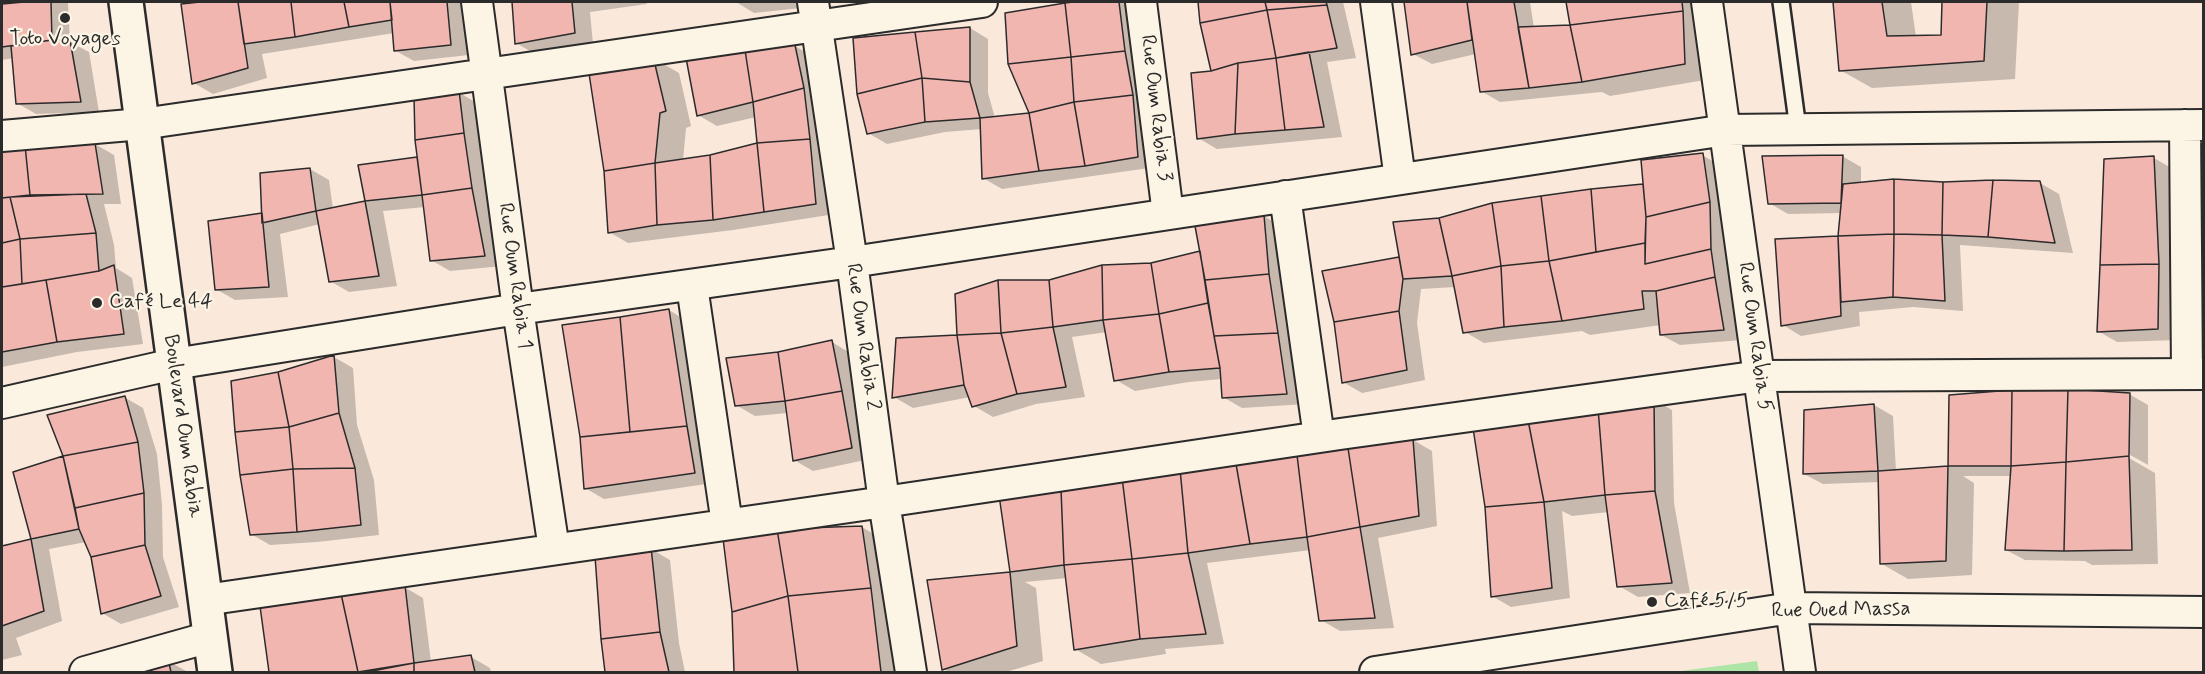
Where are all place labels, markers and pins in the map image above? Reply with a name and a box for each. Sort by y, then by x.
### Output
marker: Toto Voyages [58,11,72,25]
place label: Toto Voyages [9,27,121,53]
place label: Café Le 44 [109,290,213,316]
marker: Café Le 44 [90,296,104,310]
place label: Café 5/5 [1664,589,1748,615]
marker: Café 5/5 [1645,595,1659,609]

